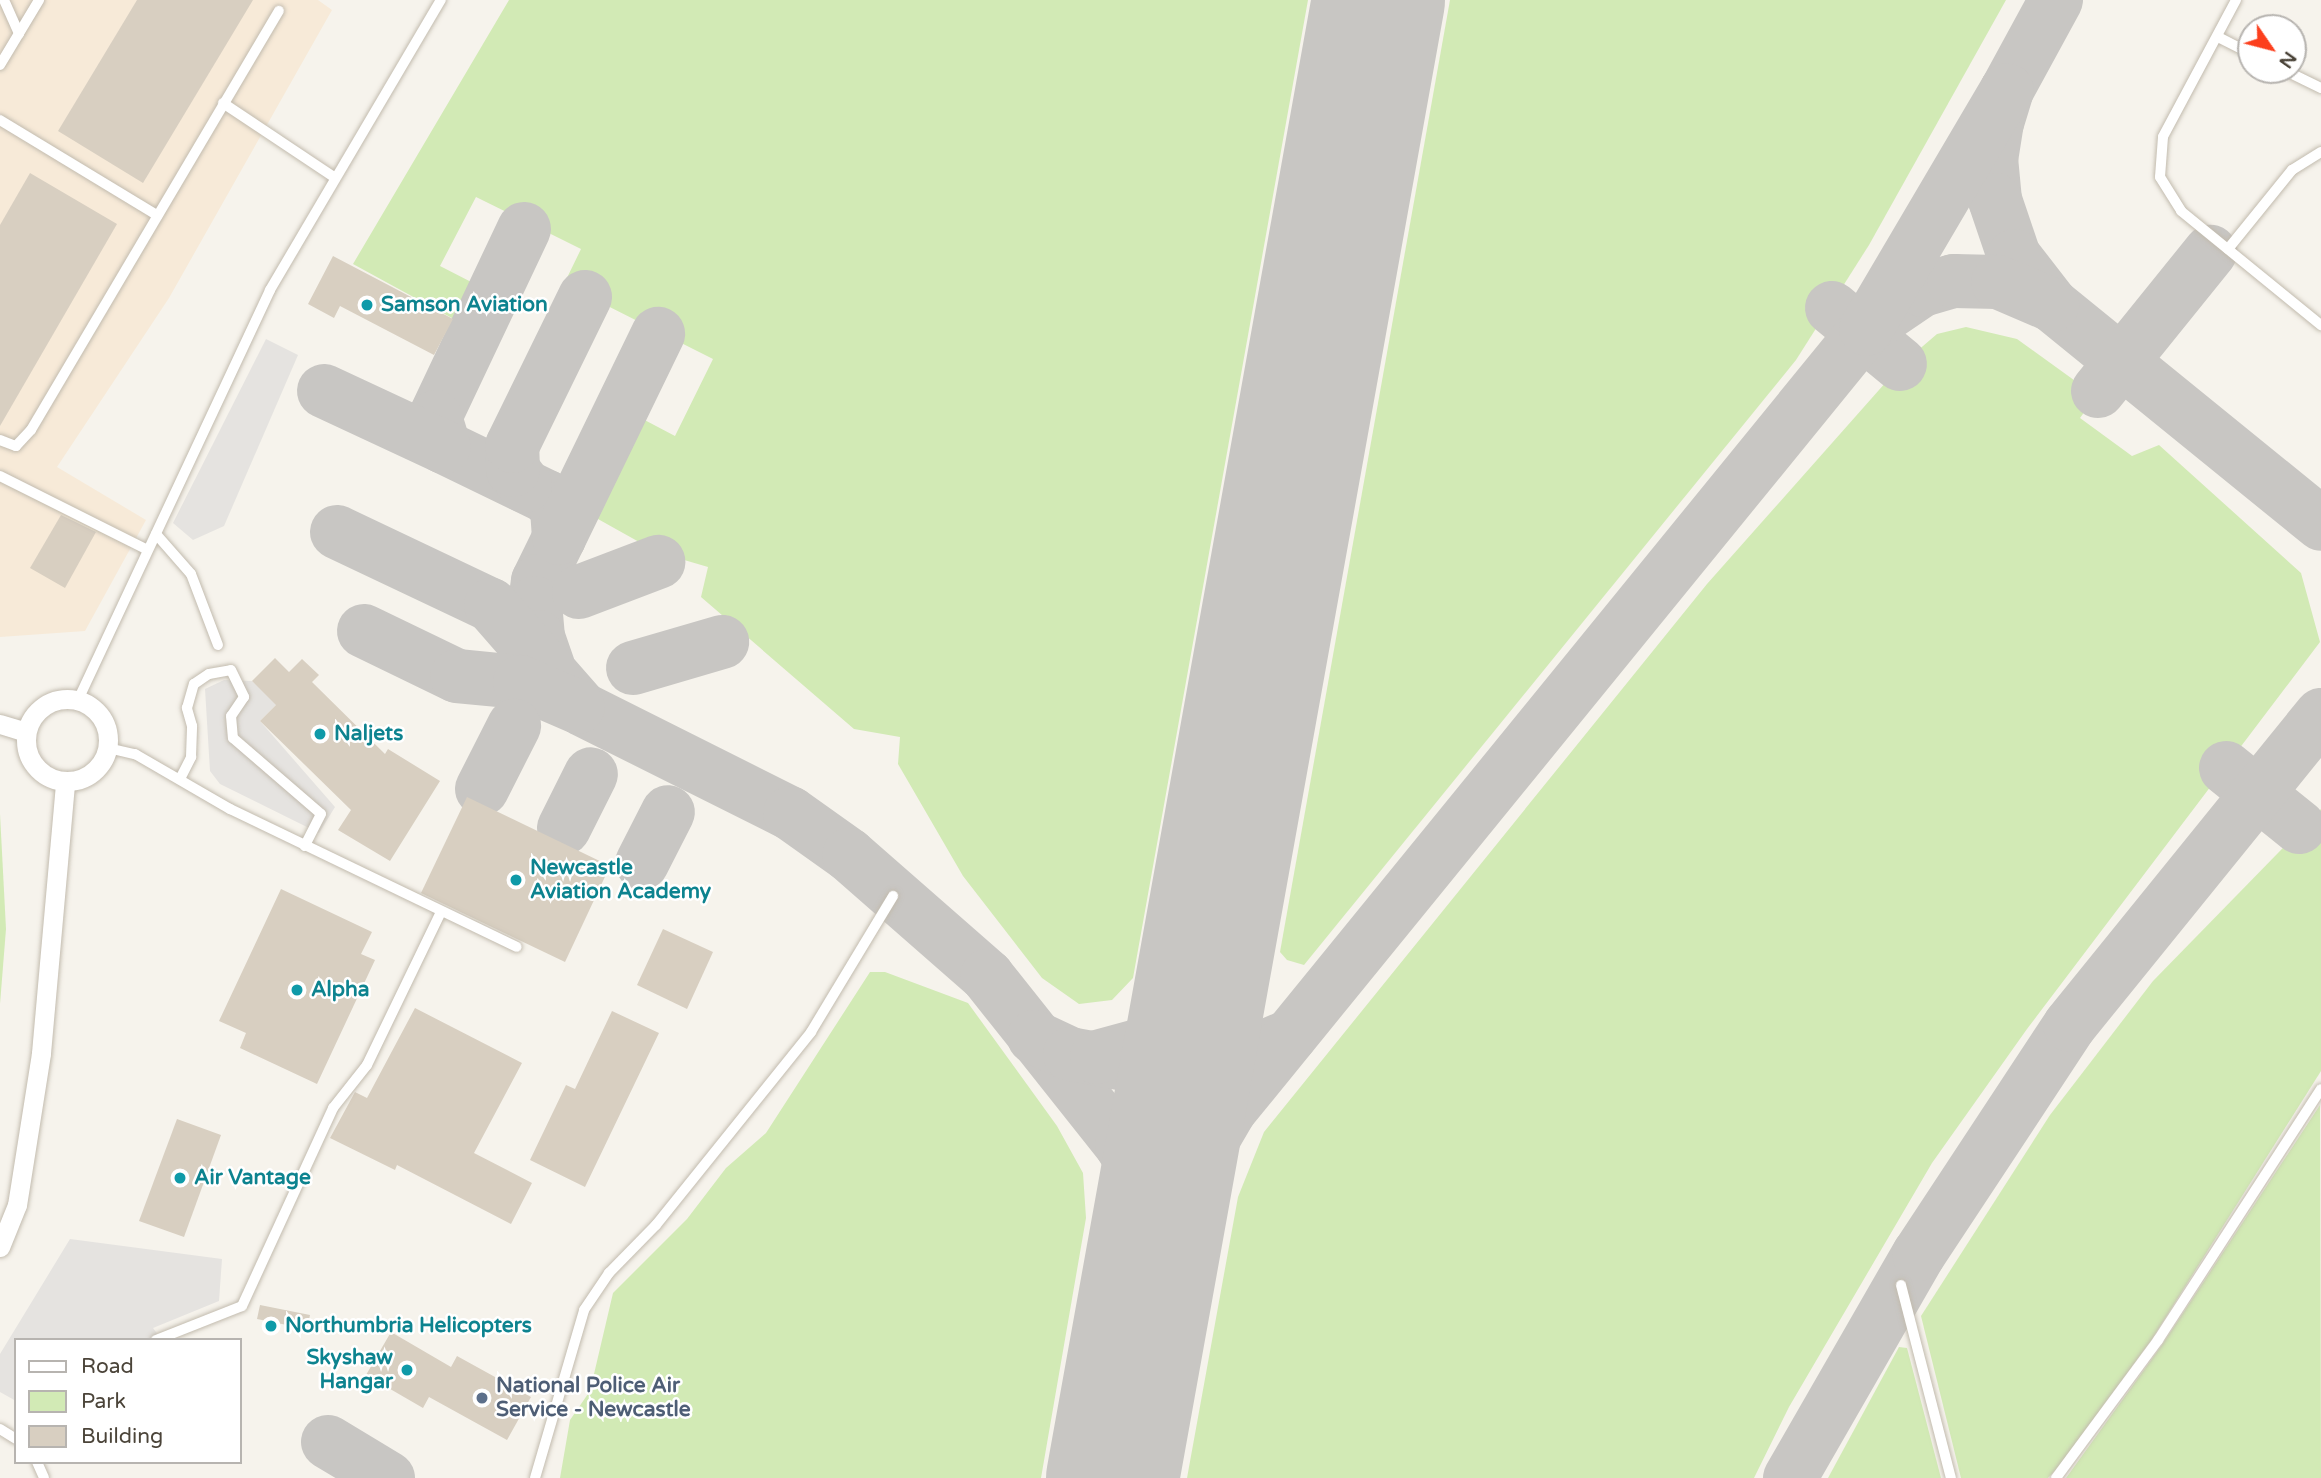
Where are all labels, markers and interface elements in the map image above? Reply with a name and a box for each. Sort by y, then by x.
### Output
north arrow [2237,14,2307,84]
text: N [2274,47,2301,72]
place label: Samson Aviation [381,292,548,318]
marker: Samson Aviation [359,297,375,313]
place label: Naljets [334,721,403,747]
marker: Naljets [312,726,328,742]
place label: Newcastle Aviation Academy [530,855,711,905]
marker: Newcastle Aviation Academy [508,872,524,888]
place label: Alpha [311,977,370,1003]
marker: Alpha [289,982,305,998]
place label: Air Vantage [194,1165,311,1191]
marker: Air Vantage [172,1170,188,1186]
place label: Northumbria Helicopters [285,1313,532,1339]
marker: Northumbria Helicopters [263,1318,279,1334]
legend [14,1338,242,1464]
place label: Skyshaw Hangar [306,1345,393,1395]
text: Road [81,1354,134,1379]
marker: Skyshaw Hangar [399,1362,415,1378]
place label: National Police Air Service - Newcastle [496,1373,691,1423]
text: Park [81,1389,126,1414]
marker: National Police Air Service - Newcastle [474,1390,490,1406]
text: Building [81,1424,163,1449]

